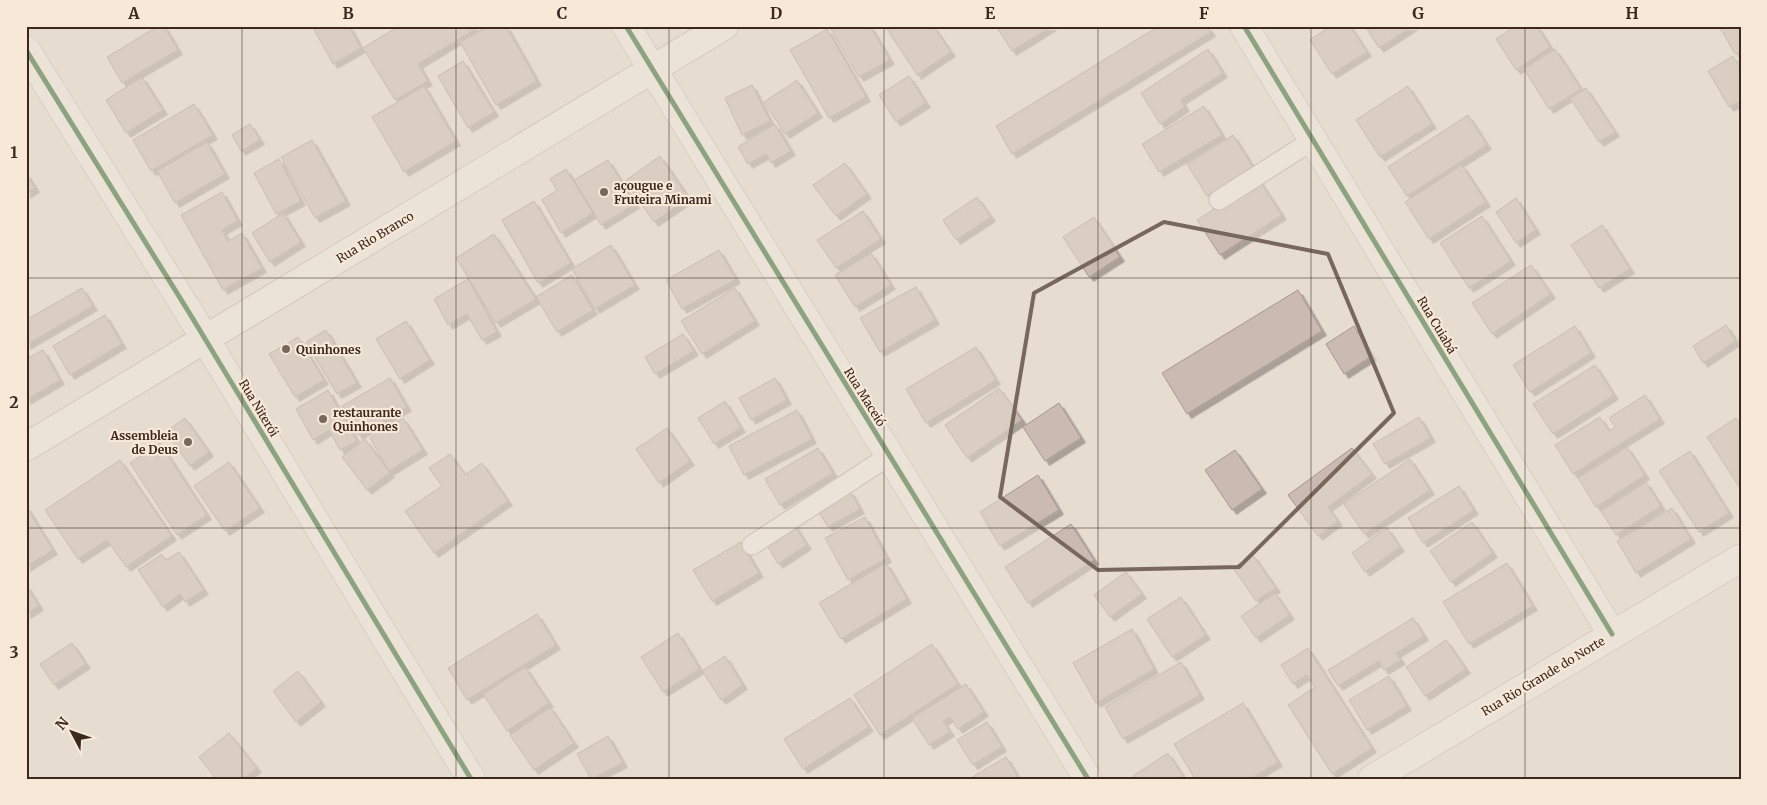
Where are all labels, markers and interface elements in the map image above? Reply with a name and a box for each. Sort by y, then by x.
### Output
text: A [127,3,140,23]
text: B [342,3,354,23]
text: C [557,3,567,23]
text: D [770,3,782,23]
text: E [985,3,996,23]
text: F [1199,3,1209,23]
text: G [1412,3,1424,23]
text: H [1625,3,1639,23]
text: 1 [10,142,18,162]
place label: açougue e Fruteira Minami [614,178,712,207]
marker: açougue e Fruteira Minami [598,186,610,198]
street label: Rua Rio Branco [334,208,416,266]
street label: Rua Cuiabá [1414,294,1460,357]
place label: Quinhones [296,342,361,357]
marker: Quinhones [280,343,292,355]
street label: Rua Maceió [841,365,889,429]
street label: Rua Niterói [236,376,282,440]
text: 2 [9,392,19,412]
place label: restaurante Quinhones [333,405,402,434]
marker: restaurante Quinhones [317,413,329,425]
place label: Assembleia de Deus [109,428,178,457]
marker: Assembleia de Deus [182,436,194,448]
street label: Rua Rio Grande do Norte [1479,633,1607,719]
text: 3 [9,642,19,662]
north arrow [48,708,98,758]
text: N [52,713,73,734]

